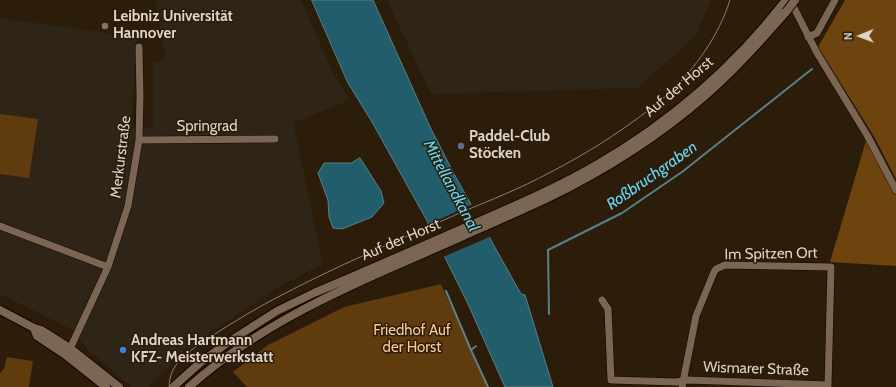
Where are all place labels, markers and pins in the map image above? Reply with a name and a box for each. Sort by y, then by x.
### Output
place label: Leibniz Universität Hannover [113,8,233,43]
marker: Leibniz Universität Hannover [100,21,110,31]
place label: Paddel-Club Stöcken [469,128,550,163]
marker: Paddel-Club Stöcken [456,141,466,151]
place label: Andreas Hartmann KFZ- Meisterwerkstatt [131,332,273,367]
marker: Andreas Hartmann KFZ- Meisterwerkstatt [118,345,128,355]

